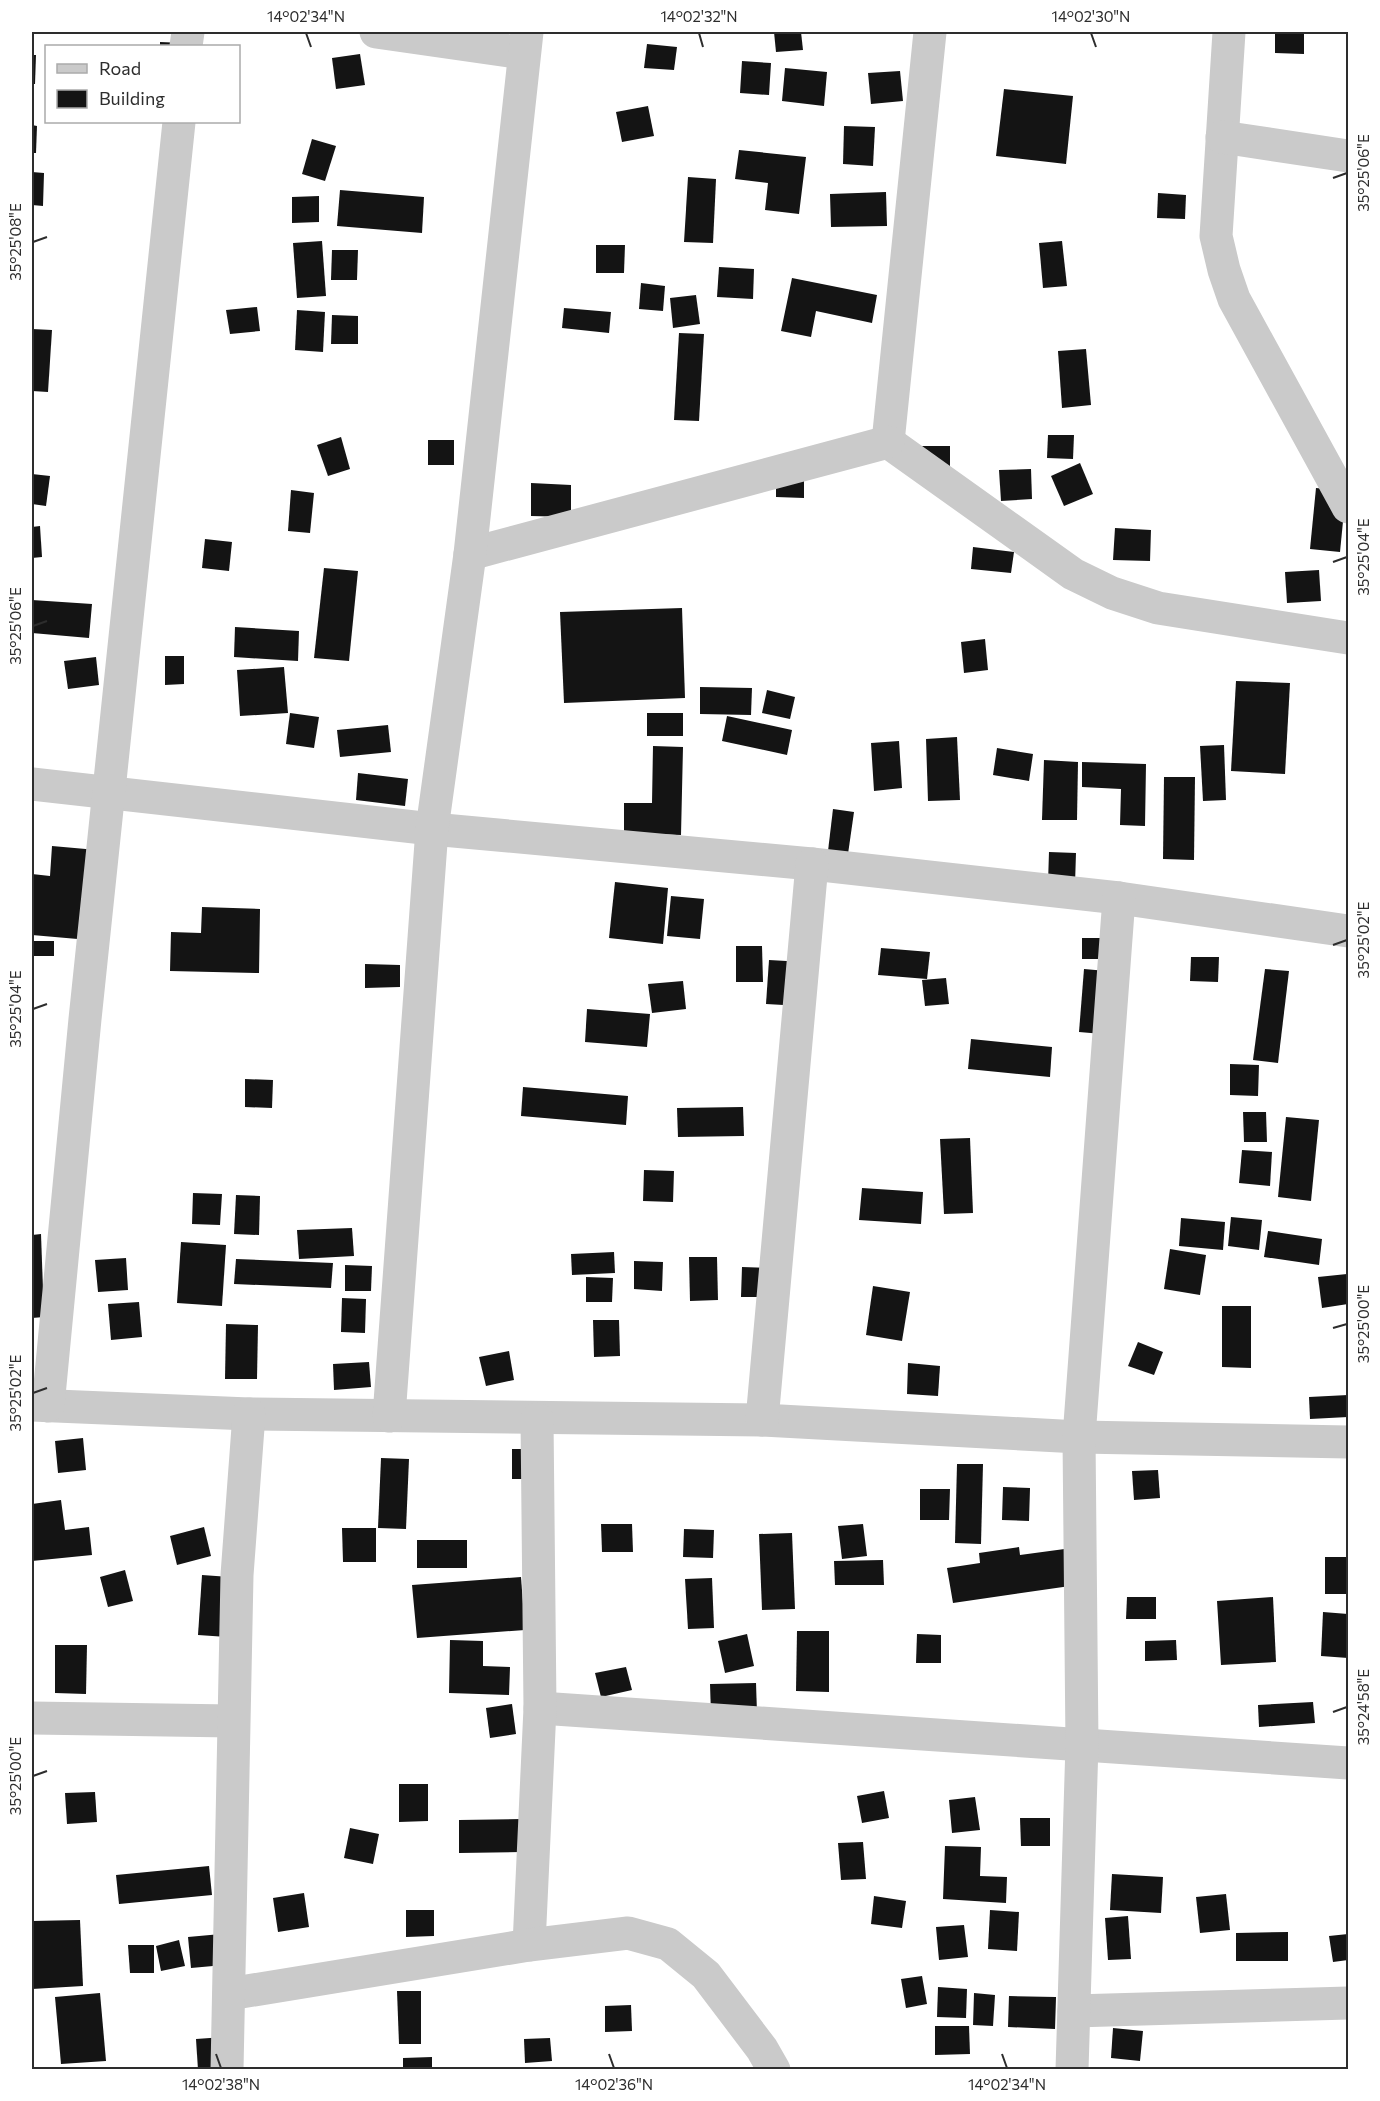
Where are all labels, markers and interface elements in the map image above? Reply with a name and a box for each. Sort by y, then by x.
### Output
text: 14°02'34"N [267,7,345,25]
text: 14°02'32"N [660,7,738,25]
text: 14°02'30"N [1052,7,1130,25]
legend [45,45,240,123]
text: Road [99,57,141,79]
text: Building [99,87,165,109]
text: 35°25'06"E [1354,134,1372,212]
text: 35°25'08"E [6,203,24,281]
text: 35°25'04"E [1354,518,1372,596]
text: 35°25'06"E [6,587,24,665]
text: 35°25'02"E [1354,902,1372,978]
text: 35°25'04"E [6,970,24,1048]
text: 35°25'00"E [1354,1285,1372,1363]
text: 35°25'02"E [6,1355,24,1431]
text: 35°24'58"E [1354,1669,1372,1745]
text: 35°25'00"E [6,1737,24,1815]
text: 14°02'38"N [182,2075,260,2093]
text: 14°02'36"N [575,2075,653,2093]
text: 14°02'34"N [968,2075,1046,2093]

